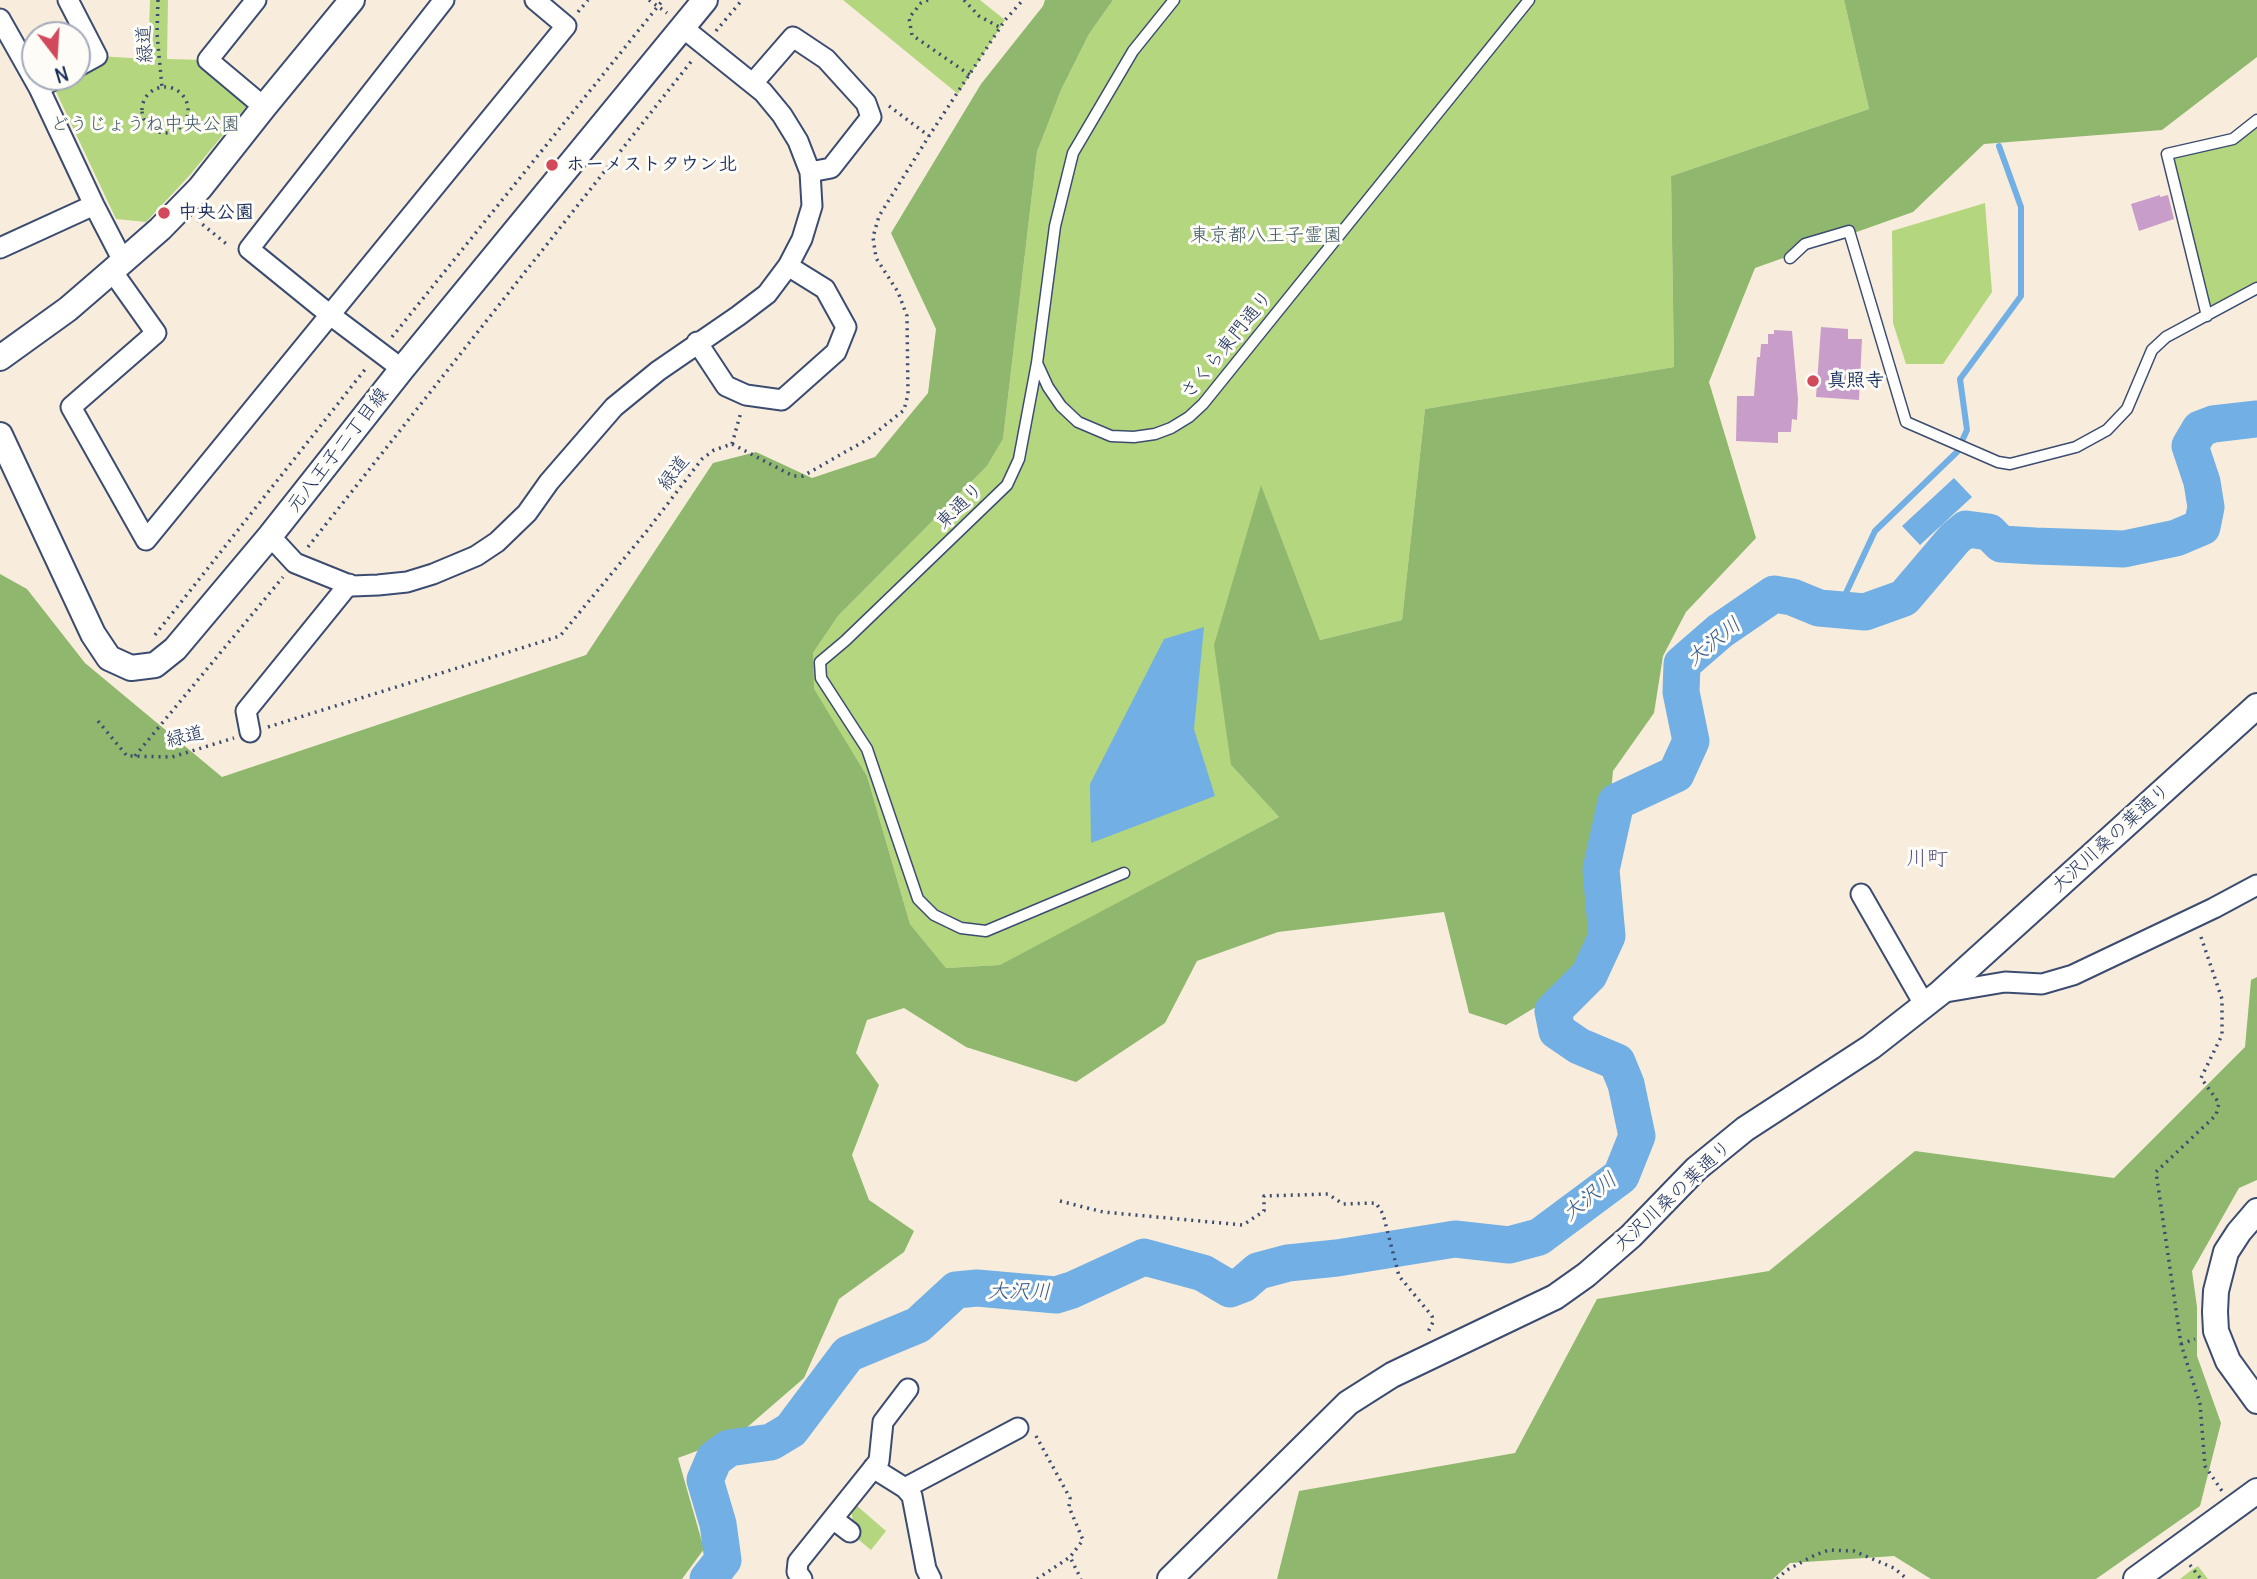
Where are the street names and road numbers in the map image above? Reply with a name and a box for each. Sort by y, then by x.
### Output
street label: 緑道 [133,24,157,64]
street label: さくら東門通り [1176,286,1278,404]
street label: 元八王子二丁目線 [282,383,394,517]
street label: 緑道 [653,451,695,495]
street label: 東通り [932,478,988,534]
street label: 緑道 [164,722,206,752]
street label: 大沢川桑の葉通り [2047,779,2175,897]
street label: 大沢川桑の葉通り [1610,1136,1736,1256]

